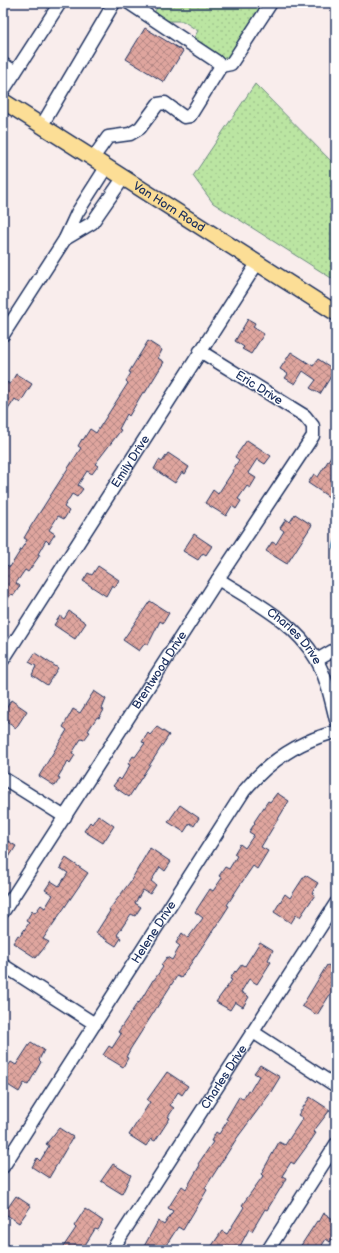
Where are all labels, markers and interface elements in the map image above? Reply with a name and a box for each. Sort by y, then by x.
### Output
street label: Van Horn Road [130,178,208,235]
street label: Eric Drive [233,368,285,408]
street label: Emily Drive [108,432,153,490]
street label: Charles Drive [264,604,325,667]
street label: Brentwood Drive [129,628,190,712]
street label: Helene Drive [128,898,179,966]
street label: Charles Drive [197,1042,250,1112]

